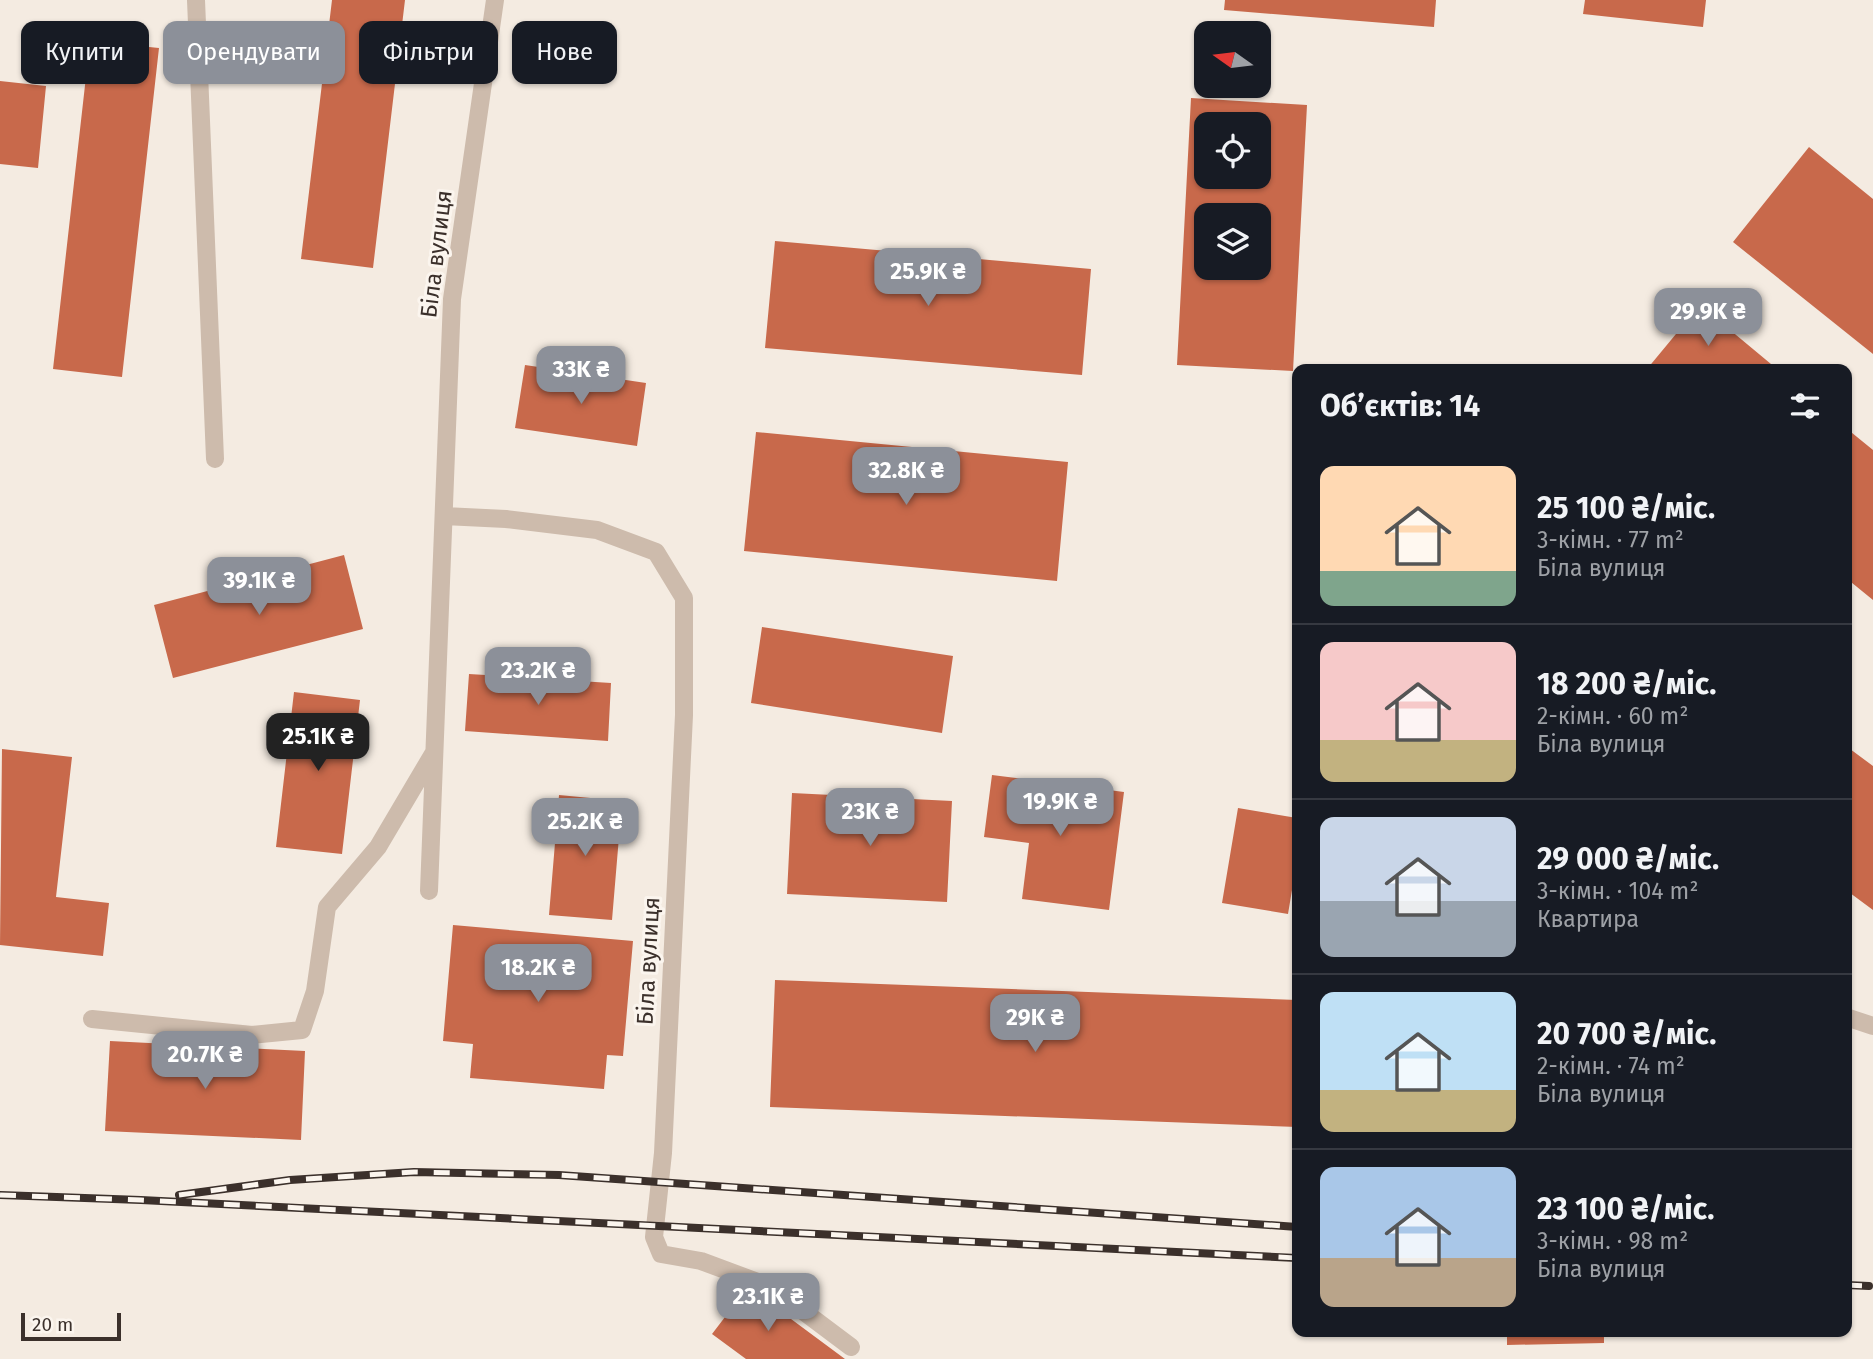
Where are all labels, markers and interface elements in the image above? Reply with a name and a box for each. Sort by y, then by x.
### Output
chip: Купити [21,21,149,84]
chip: Орендувати [163,21,345,84]
chip: Фільтри [359,21,498,84]
chip: Нове [512,21,617,84]
north arrow [1194,21,1270,98]
map controls [1194,21,1271,280]
button: locate [1194,112,1271,189]
street label: Біла вулиця [414,188,458,320]
button: layers [1194,203,1271,280]
pin: 25.9K ₴ [863,248,993,308]
text: 25.9K ₴ [890,257,966,285]
pin: 29.9K ₴ [1643,288,1773,348]
text: 29.9K ₴ [1670,297,1746,325]
pin: 33K ₴ [532,346,630,406]
text: 33K ₴ [552,355,610,383]
icon: filters [1786,387,1824,425]
text: Об’єктів: 14 [1320,388,1480,424]
pin: 32.8K ₴ [841,448,971,507]
text: 32.8K ₴ [868,456,944,484]
text: 25 100 ₴/міс. [1537,490,1715,526]
icon: home [1376,494,1460,578]
text: 3-кімн. · 77 m² [1537,526,1684,554]
text: Біла вулиця [1537,554,1666,582]
pin: 39.1K ₴ [194,558,324,617]
text: 39.1K ₴ [223,566,295,594]
pin: 23.2K ₴ [473,648,603,707]
text: 23.2K ₴ [501,656,575,684]
text: 18 200 ₴/міс. [1537,666,1717,702]
icon: home [1376,670,1460,754]
text: 2-кімн. · 60 m² [1537,702,1688,730]
pin: 25.1K ₴ [253,714,383,773]
text: 25.1K ₴ [282,722,354,750]
text: Біла вулиця [1537,730,1666,758]
pin: 19.9K ₴ [995,778,1125,838]
text: 19.9K ₴ [1023,787,1097,815]
pin: 23K ₴ [821,788,919,848]
text: 23K ₴ [842,797,898,825]
pin: 25.2K ₴ [520,798,650,858]
text: 25.2K ₴ [548,807,622,835]
text: 29 000 ₴/міс. [1537,841,1719,877]
icon: home [1376,845,1460,929]
text: 3-кімн. · 104 m² [1537,877,1698,905]
street label: Біла вулиця [631,896,665,1026]
text: Квартира [1537,905,1639,933]
pin: 18.2K ₴ [473,944,603,1004]
text: 18.2K ₴ [501,953,575,981]
pin: 29K ₴ [986,995,1084,1054]
text: 29K ₴ [1006,1003,1064,1031]
text: 20 700 ₴/міс. [1537,1016,1716,1052]
icon: home [1376,1020,1460,1104]
pin: 20.7K ₴ [140,1032,270,1091]
text: 20.7K ₴ [168,1040,242,1068]
text: 2-кімн. · 74 m² [1537,1052,1685,1080]
text: Біла вулиця [1537,1080,1666,1108]
text: 23 100 ₴/міс. [1537,1191,1715,1227]
icon: home [1376,1195,1460,1279]
text: 3-кімн. · 98 m² [1537,1227,1688,1255]
text: Біла вулиця [1537,1255,1666,1283]
pin: 23.1K ₴ [703,1274,833,1333]
text: 23.1K ₴ [733,1282,803,1310]
scale bar [21,1310,121,1342]
text: 20 m [32,1313,73,1336]

